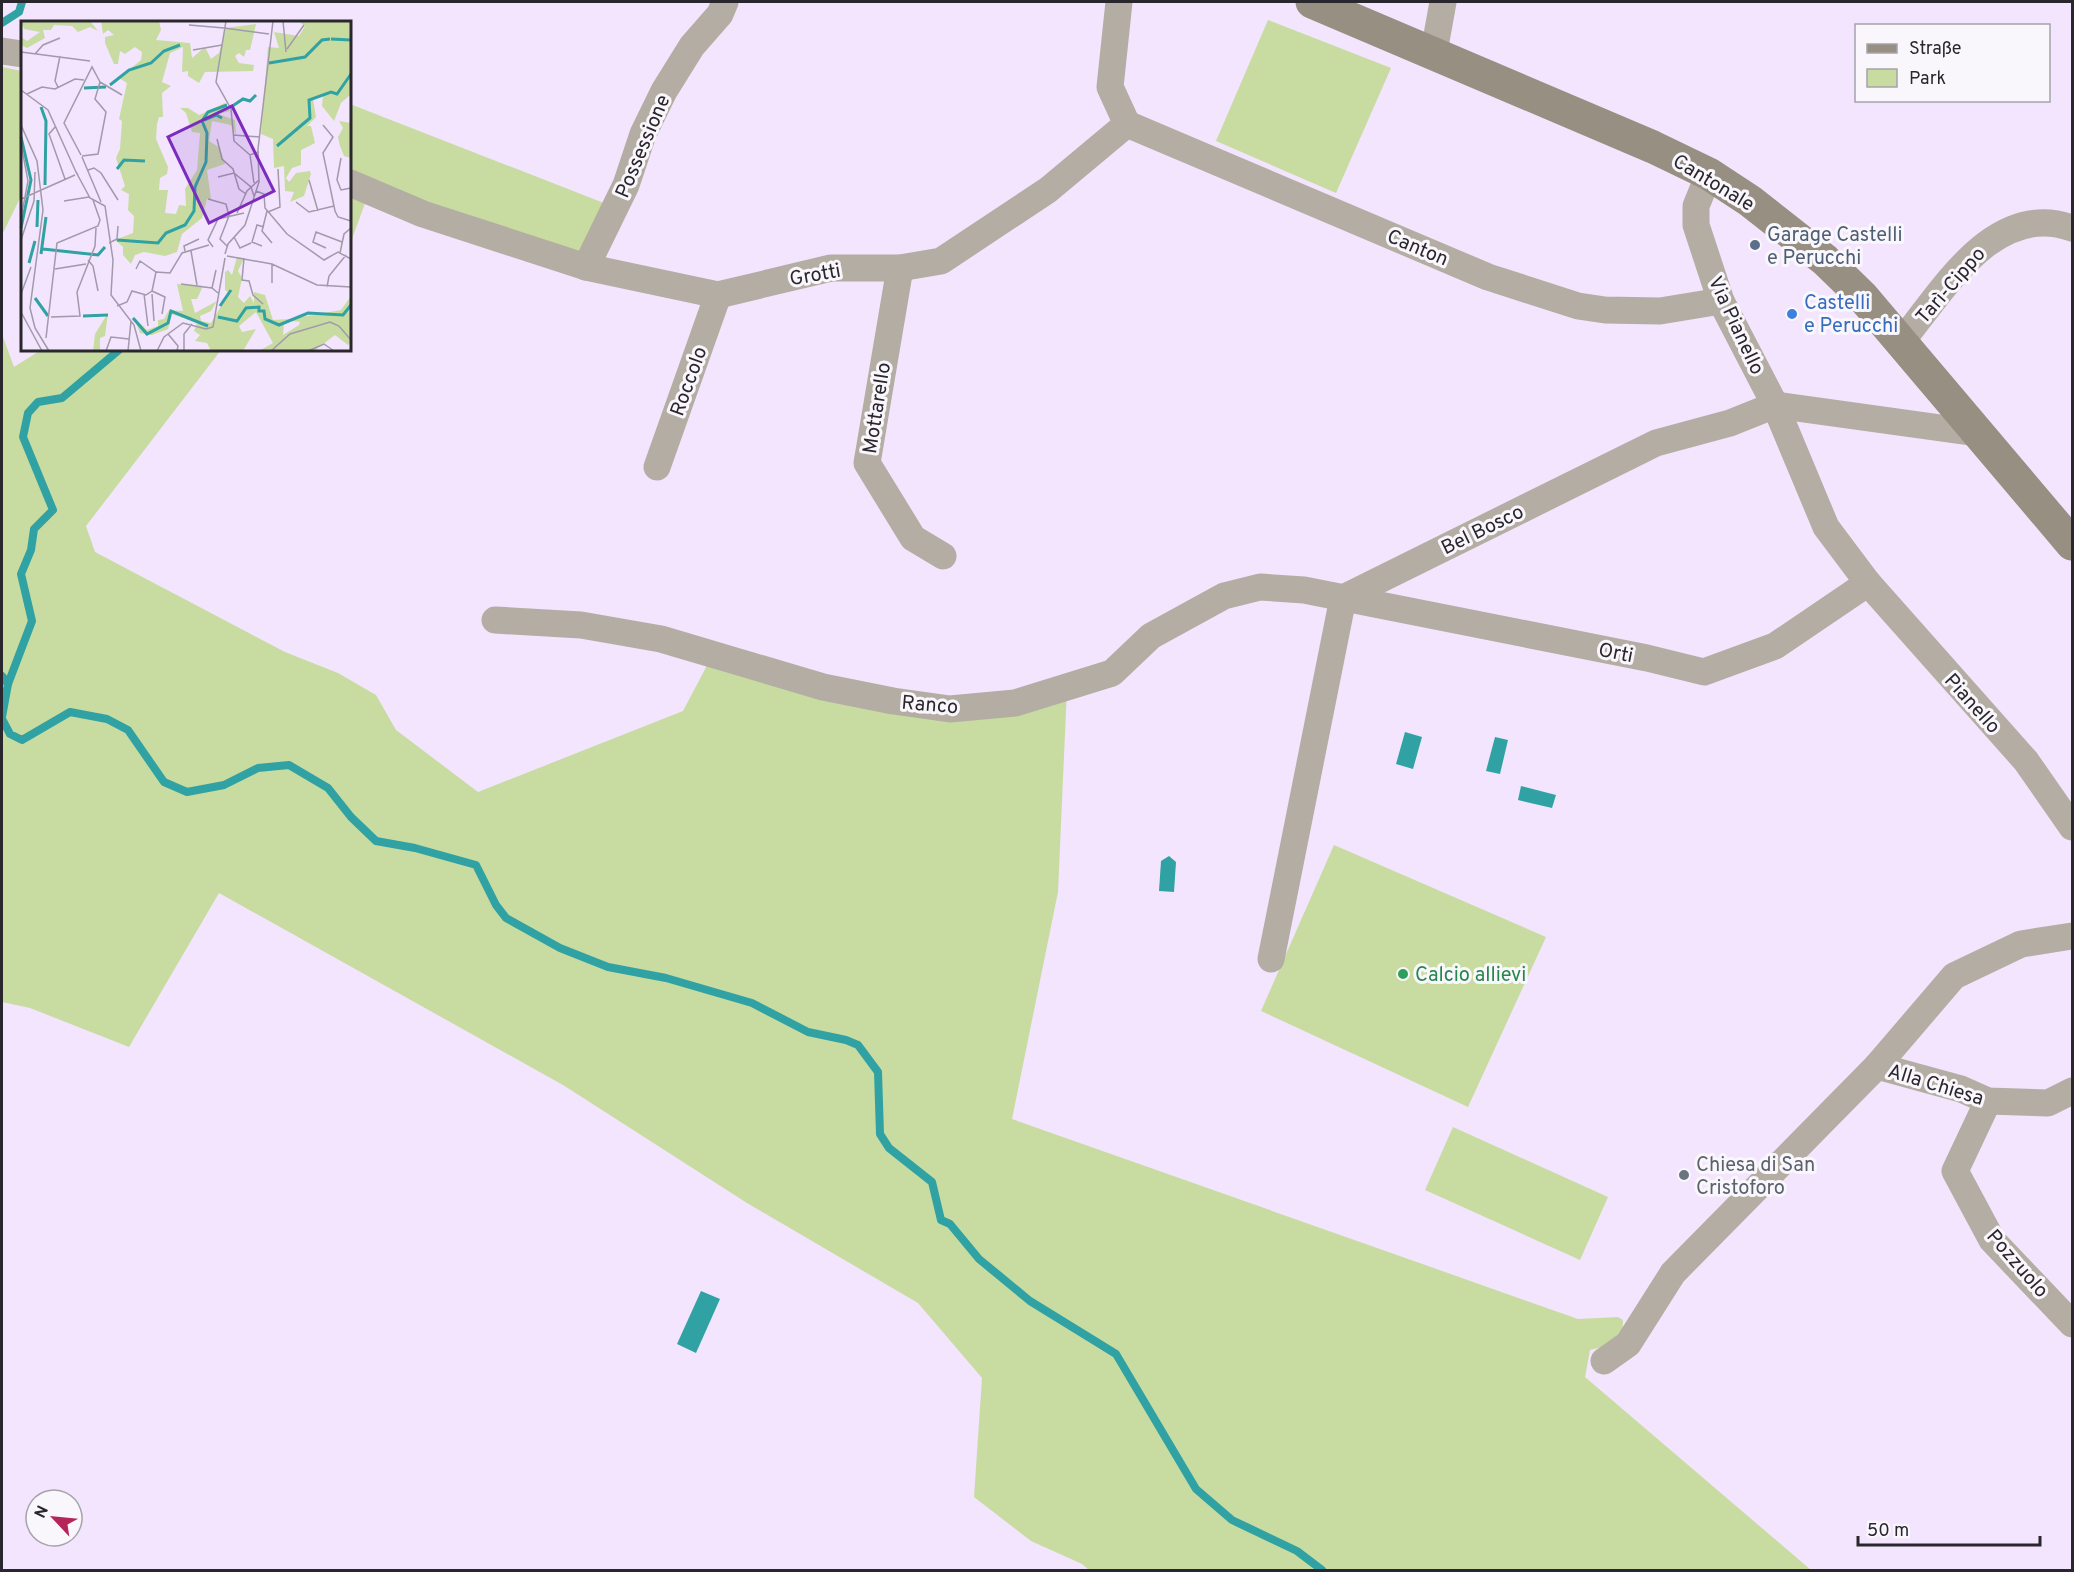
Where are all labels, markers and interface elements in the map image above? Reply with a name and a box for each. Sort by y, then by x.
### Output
inset map [21,21,351,351]
legend [1855,24,2050,102]
text: Straße [1909,38,1961,61]
text: Park [1909,68,1946,91]
street label: Possessione [610,91,677,202]
street label: Cantonale [1667,149,1759,218]
place label: Garage Castelli e Perucchi [1767,223,1903,272]
street label: Canton [1383,224,1452,273]
marker: Garage Castelli e Perucchi [1748,238,1762,252]
street label: Tarì-Cippo [1911,242,1992,330]
street label: Grotti [788,259,843,293]
street label: Via Pianello [1701,272,1769,379]
place label: Castelli e Perucchi [1804,291,1898,340]
marker: Castelli e Perucchi [1785,307,1799,321]
street label: Roccolo [665,343,714,420]
street label: Mottarello [858,361,898,456]
street label: Bel Bosco [1437,500,1528,562]
street label: Orti [1596,638,1635,670]
street label: Pianello [1938,669,2005,740]
street label: Ranco [900,691,959,721]
place label: Calcio allievi [1415,963,1526,989]
marker: Calcio allievi [1396,967,1410,981]
street label: Alla Chiesa [1884,1059,1986,1113]
place label: Chiesa di San Cristoforo [1696,1153,1815,1202]
marker: Chiesa di San Cristoforo [1677,1168,1691,1182]
street label: Pozzuolo [1980,1225,2053,1304]
north arrow [24,1488,84,1548]
text: N [31,1503,54,1522]
scale bar [1858,1509,2040,1547]
text: 50 m [1867,1520,1909,1543]

